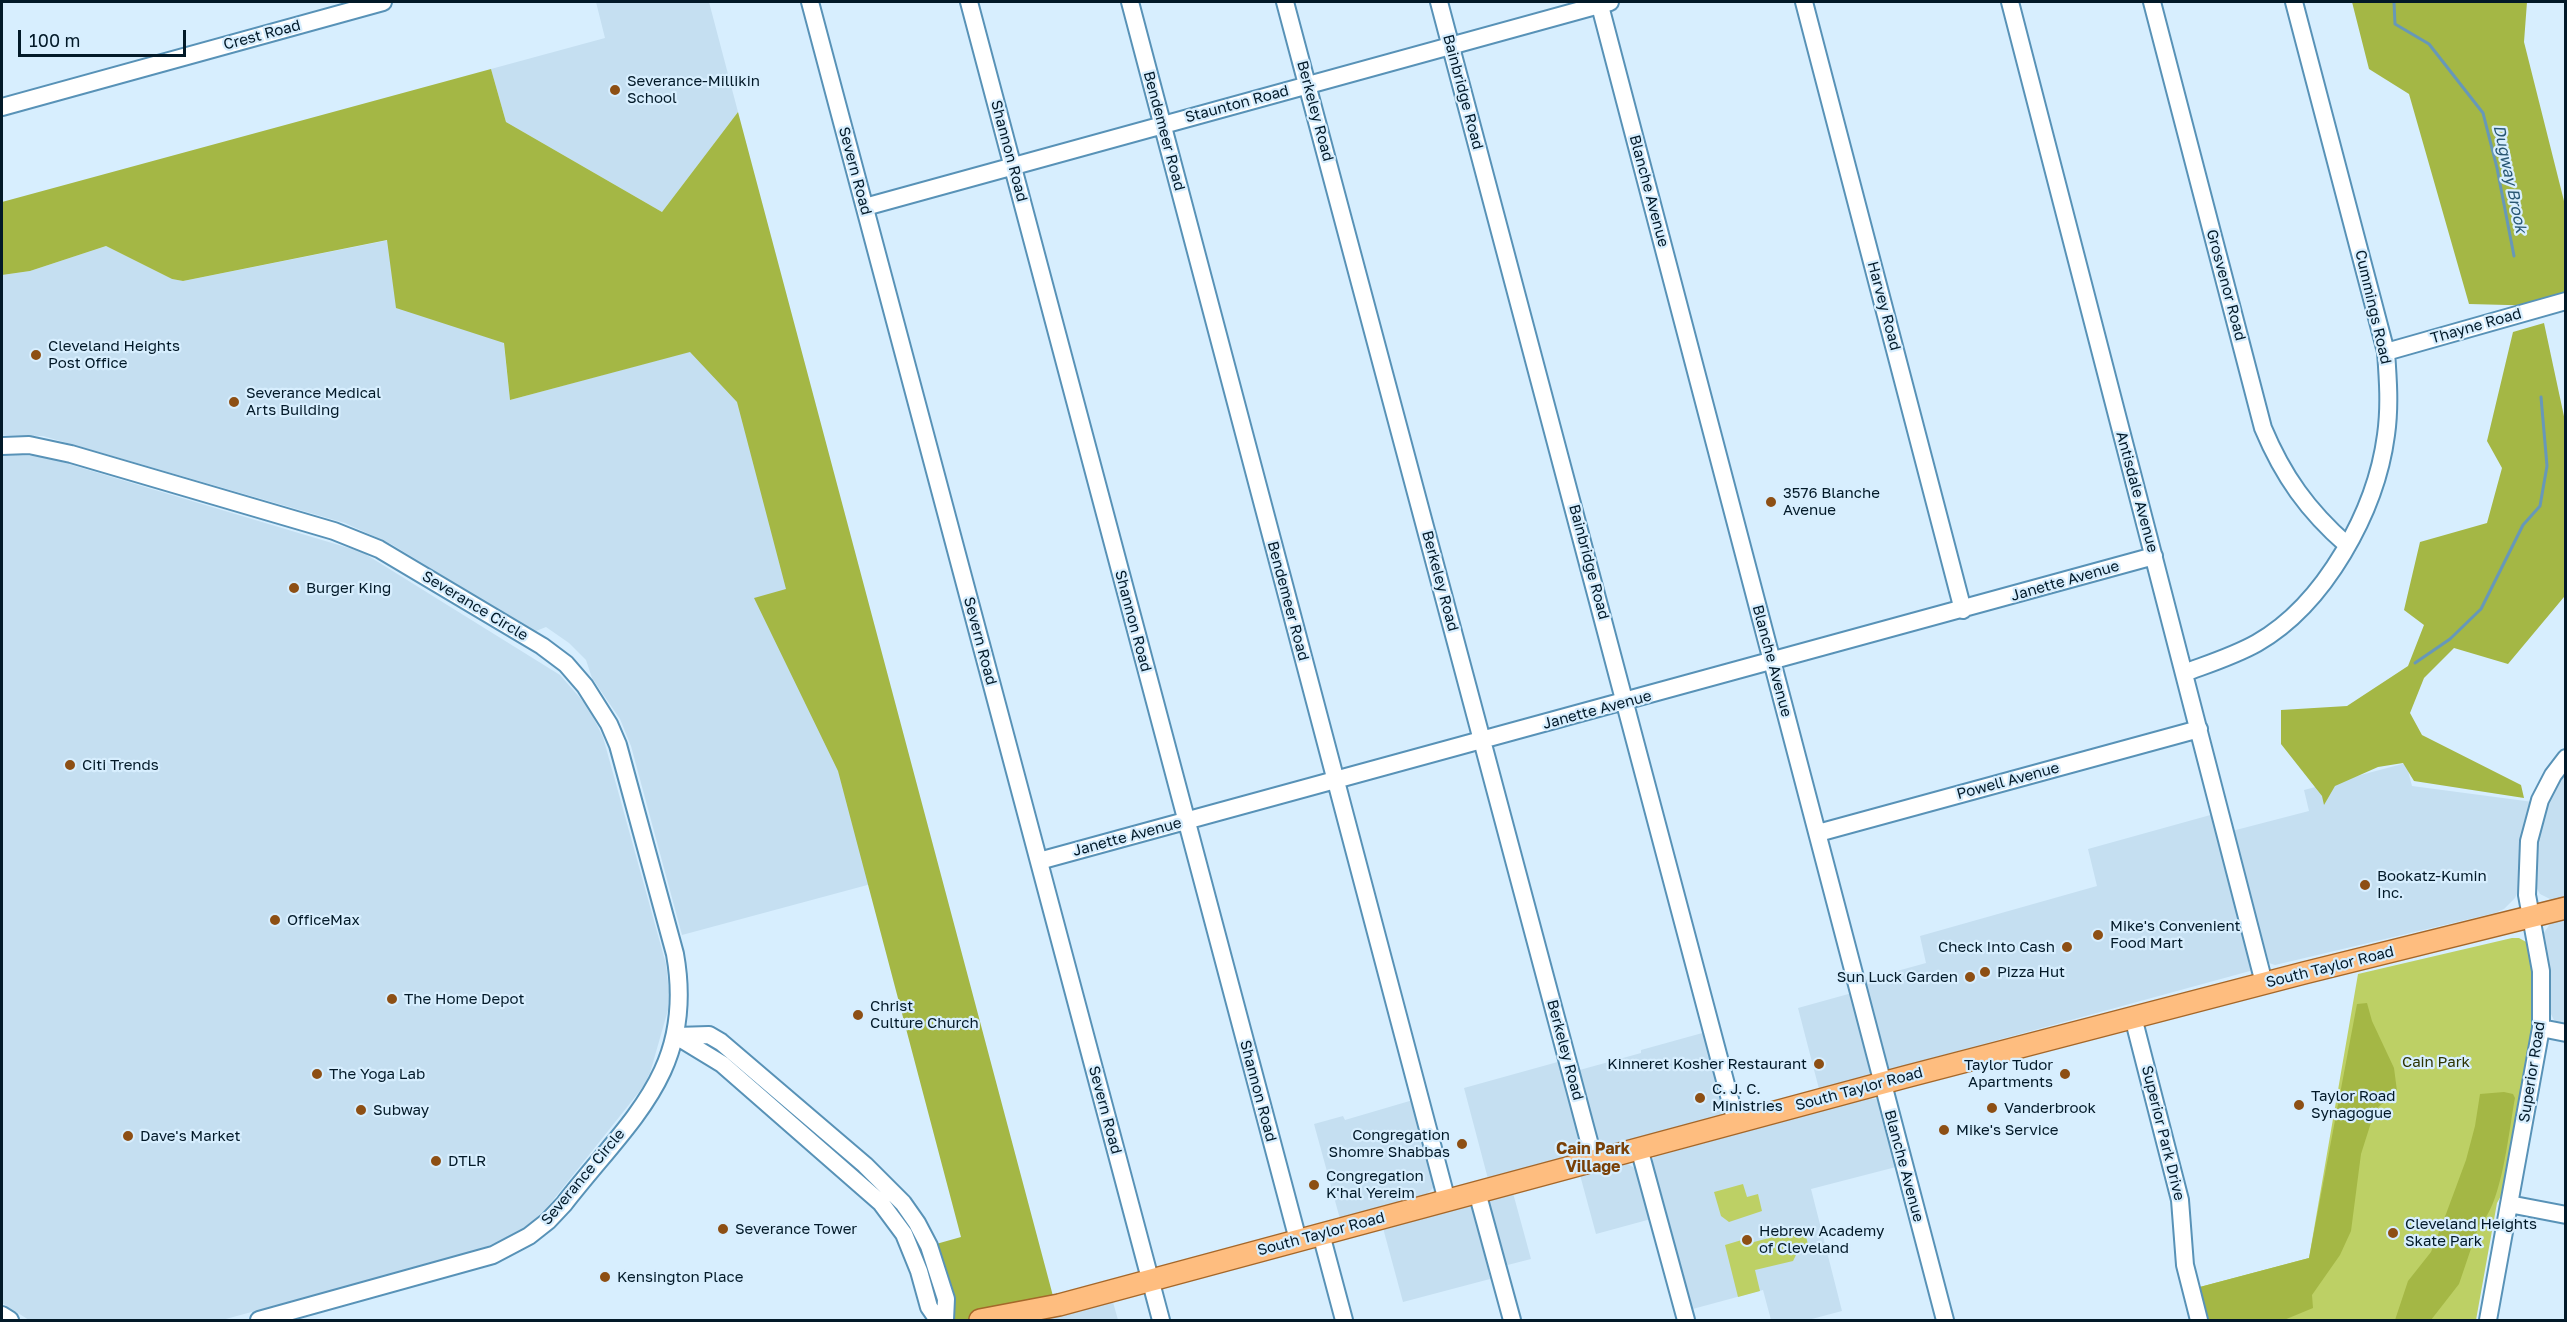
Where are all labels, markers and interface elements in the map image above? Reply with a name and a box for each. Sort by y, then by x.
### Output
street label: Crest Road [221,16,303,54]
scale bar [21,18,189,56]
text: 100 m [29,29,80,51]
street label: Bainbridge Road [1439,32,1487,152]
street label: Berkeley Road [1293,59,1337,163]
street label: Bendemeer Road [1139,69,1189,193]
place label: Severance-Millikin School [627,72,760,107]
street label: Staunton Road [1183,82,1291,126]
marker: Severance-Millikin School [608,83,622,97]
street label: Shannon Road [987,98,1031,204]
water label: Dugway Brook [2489,123,2531,235]
street label: Severn Road [835,125,875,217]
street label: Blanche Avenue [1625,133,1673,249]
street label: Grosvenor Road [2202,227,2250,343]
street label: Cummings Road [2351,248,2395,366]
street label: Harvey Road [1863,259,1905,353]
street label: Thayne Road [2429,304,2523,348]
place label: Cleveland Heights Post Office [48,337,180,372]
marker: Cleveland Heights Post Office [29,348,43,362]
place label: Severance Medical Arts Building [246,384,381,419]
marker: Severance Medical Arts Building [227,395,241,409]
street label: Antisdale Avenue [2112,429,2162,555]
place label: 3576 Blanche Avenue [1783,484,1880,519]
marker: 3576 Blanche Avenue [1764,495,1778,509]
street label: Bainbridge Road [1565,502,1613,622]
street label: Berkeley Road [1418,529,1462,633]
street label: Bendemeer Road [1263,539,1313,663]
street label: Janette Avenue [2009,557,2121,605]
street label: Severance Circle [419,567,531,645]
street label: Shannon Road [1111,568,1155,674]
place label: Burger King [306,579,391,597]
marker: Burger King [287,581,301,595]
street label: Severn Road [960,595,1000,687]
street label: Blanche Avenue [1748,603,1796,719]
street label: Janette Avenue [1541,687,1653,733]
place label: Citi Trends [82,756,159,774]
marker: Citi Trends [63,758,77,772]
street label: Powell Avenue [1955,759,2061,803]
street label: Janette Avenue [1071,814,1183,860]
place label: Bookatz-Kumin Inc. [2377,867,2487,902]
marker: Bookatz-Kumin Inc. [2358,878,2372,892]
place label: OfficeMax [287,911,360,929]
marker: OfficeMax [268,913,282,927]
place label: Mike's Convenient Food Mart [2110,917,2241,952]
marker: Mike's Convenient Food Mart [2091,928,2105,942]
place label: Check Into Cash [1938,938,2055,956]
marker: Check Into Cash [2060,940,2074,954]
street label: South Taylor Road [2264,942,2396,992]
place label: Pizza Hut [1997,963,2065,981]
marker: Pizza Hut [1978,965,1992,979]
place label: Sun Luck Garden [1837,968,1958,986]
marker: Sun Luck Garden [1963,970,1977,984]
place label: The Home Depot [404,990,525,1008]
marker: The Home Depot [385,992,399,1006]
place label: Christ Culture Church [870,997,979,1032]
street label: Berkeley Road [1543,998,1587,1102]
marker: Christ Culture Church [851,1008,865,1022]
street label: Superior Road [2515,1020,2549,1124]
street label: Shannon Road [1236,1038,1280,1144]
park label: Cain Park [2402,1053,2470,1071]
place label: Kinneret Kosher Restaurant [1607,1055,1807,1073]
place label: Taylor Tudor Apartments [1964,1056,2053,1091]
marker: Kinneret Kosher Restaurant [1812,1057,1826,1071]
street label: South Taylor Road [1793,1063,1925,1115]
street label: Severn Road [1085,1064,1125,1156]
street label: Superior Park Drive [2138,1064,2188,1202]
place label: The Yoga Lab [329,1065,425,1083]
marker: The Yoga Lab [310,1067,324,1081]
marker: Taylor Tudor Apartments [2058,1067,2072,1081]
place label: C. J. C. Ministries [1712,1080,1783,1115]
place label: Taylor Road Synagogue [2311,1087,2396,1122]
marker: C. J. C. Ministries [1693,1091,1707,1105]
marker: Taylor Road Synagogue [2292,1098,2306,1112]
place label: Vanderbrook [2004,1099,2096,1117]
place label: Subway [373,1101,429,1119]
marker: Vanderbrook [1985,1101,1999,1115]
marker: Subway [354,1103,368,1117]
street label: Blanche Avenue [1880,1108,1928,1224]
place label: Mike's Service [1956,1121,2059,1139]
marker: Mike's Service [1937,1123,1951,1137]
street label: Severance Circle [537,1125,629,1229]
place label: Congregation Shomre Shabbas [1329,1126,1450,1161]
place label: Dave's Market [140,1127,240,1145]
marker: Dave's Market [121,1129,135,1143]
marker: Congregation Shomre Shabbas [1455,1137,1469,1151]
district label: Cain Park Village [1556,1139,1630,1177]
place label: DTLR [448,1152,486,1170]
marker: DTLR [429,1154,443,1168]
place label: Congregation K'hal Yereim [1326,1167,1424,1202]
marker: Congregation K'hal Yereim [1307,1178,1321,1192]
street label: South Taylor Road [1255,1208,1387,1260]
place label: Cleveland Heights Skate Park [2405,1215,2537,1250]
place label: Severance Tower [735,1220,857,1238]
marker: Severance Tower [716,1222,730,1236]
place label: Hebrew Academy of Cleveland [1759,1222,1884,1257]
marker: Cleveland Heights Skate Park [2386,1226,2400,1240]
marker: Hebrew Academy of Cleveland [1740,1233,1754,1247]
place label: Kensington Place [617,1268,743,1286]
marker: Kensington Place [598,1270,612,1284]

